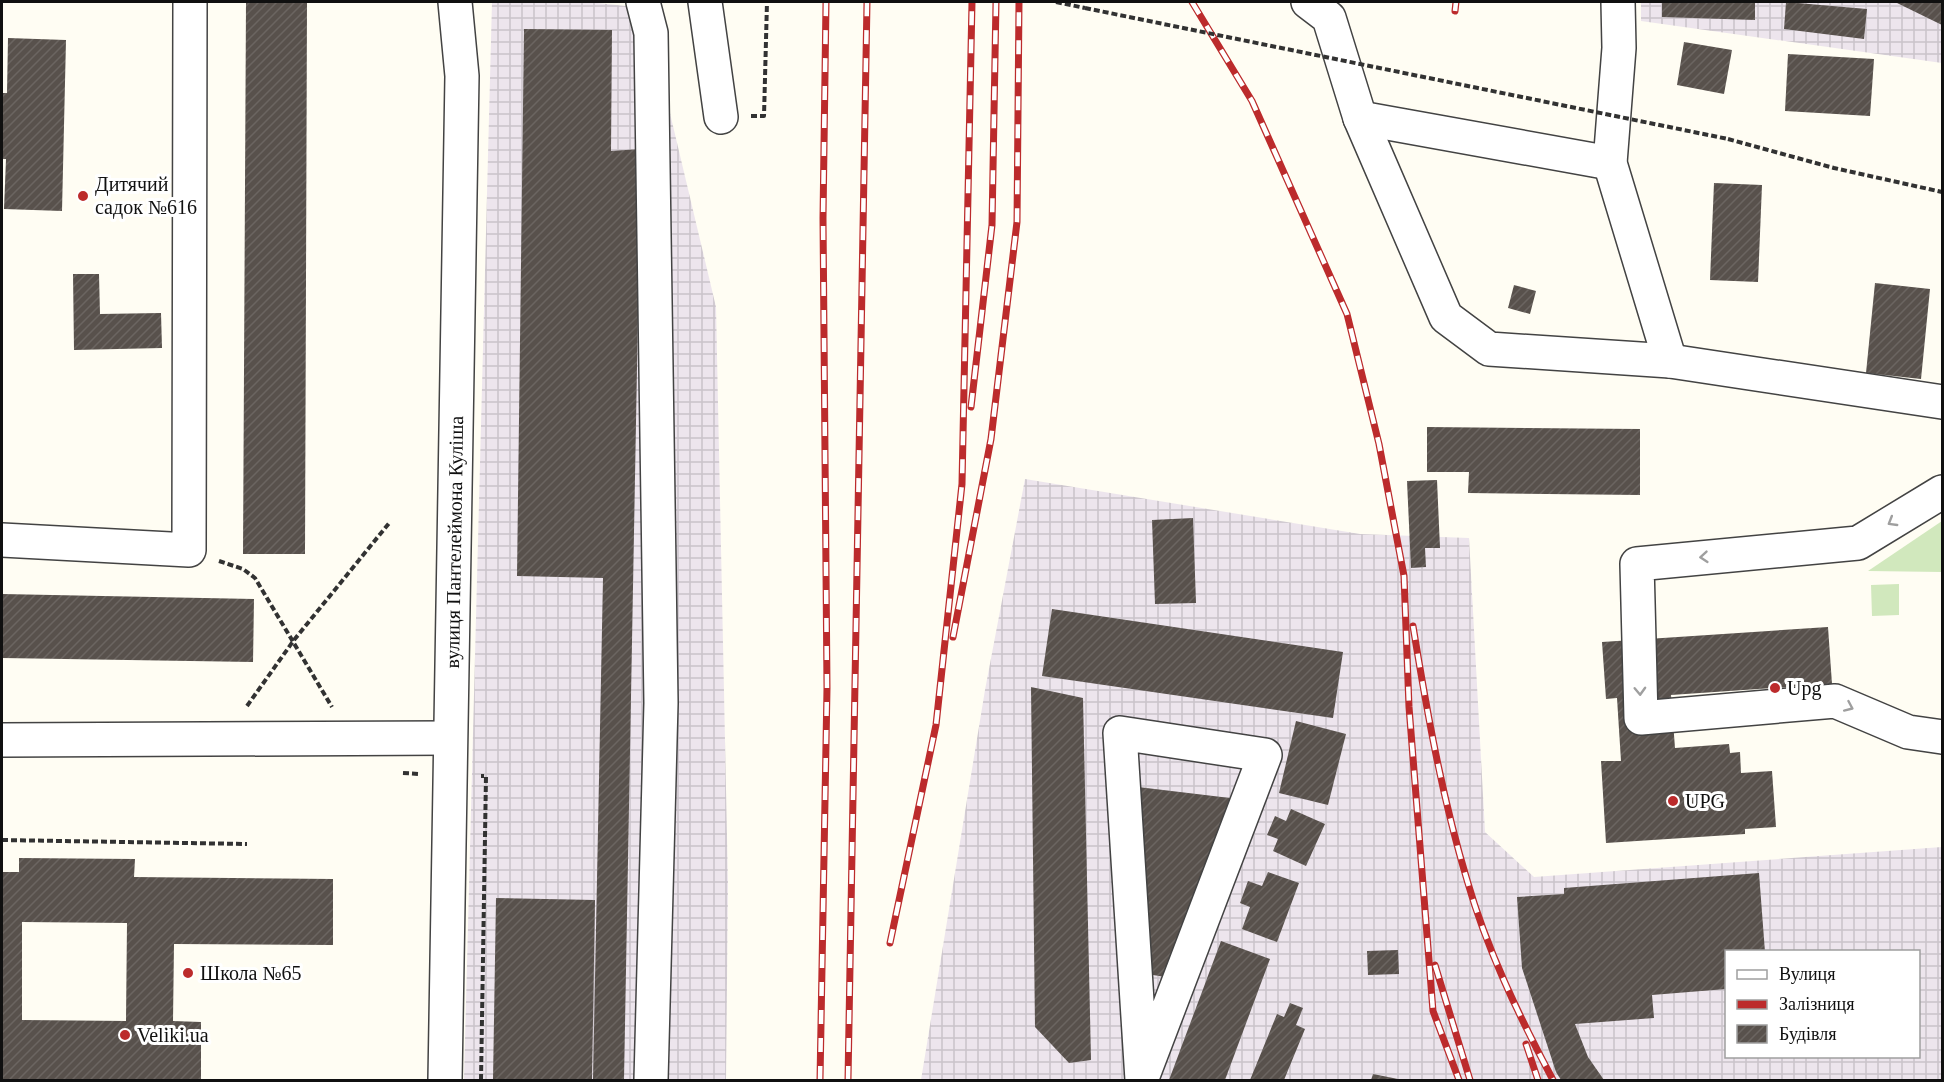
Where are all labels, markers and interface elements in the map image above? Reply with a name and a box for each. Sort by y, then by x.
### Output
place label: Дитячий садок №616 [95,173,197,219]
marker: Дитячий садок №616 [76,189,90,203]
street label: вулиця Пантелеймона Куліша [441,415,468,669]
one-way arrow [1888,515,1898,527]
one-way arrow [1699,550,1708,563]
place label: Upg [1787,677,1821,700]
marker: Upg [1768,681,1782,695]
one-way arrow [1634,687,1647,696]
one-way arrow [1842,700,1853,712]
place label: UPG [1685,790,1725,812]
marker: UPG [1666,794,1680,808]
legend [1725,950,1920,1058]
place label: Школа №65 [200,962,302,984]
text: Вулиця [1779,964,1836,984]
marker: Школа №65 [181,966,195,980]
text: Залізниця [1779,994,1854,1014]
place label: Veliki.ua [137,1024,209,1046]
text: Будівля [1779,1024,1836,1044]
marker: Veliki.ua [118,1028,132,1042]

